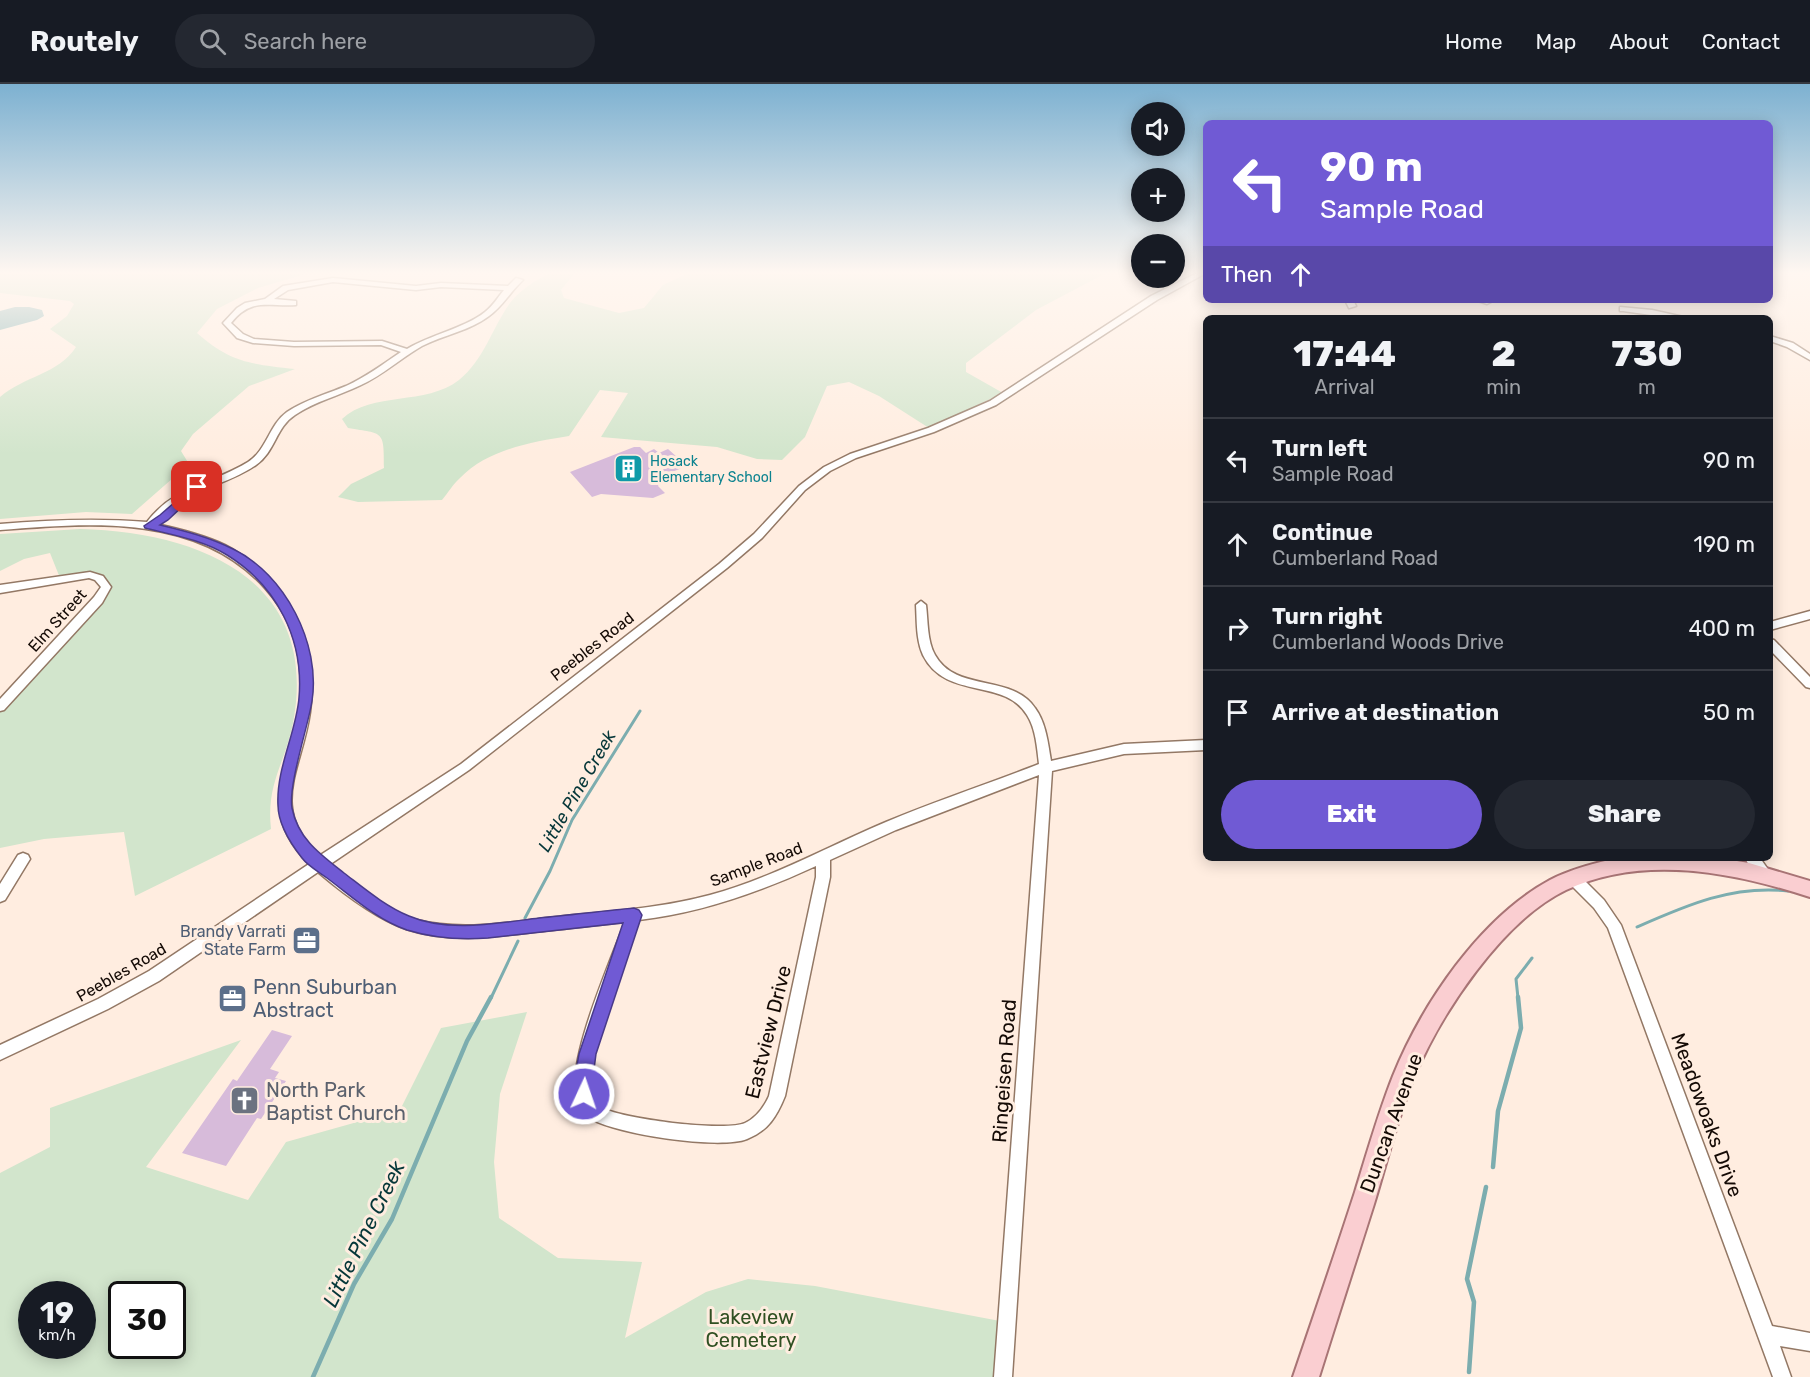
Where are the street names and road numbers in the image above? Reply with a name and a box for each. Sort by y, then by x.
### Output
street label: Elm Street [24,585,91,656]
street label: Peebles Road [547,608,638,685]
street label: Sample Road [707,838,805,891]
street label: Peebles Road [73,939,169,1006]
street label: Eastview Drive [740,963,796,1101]
street label: Ringeisen Road [987,998,1021,1144]
street label: Meadowoaks Drive [1666,1030,1748,1200]
street label: Duncan Avenue [1355,1050,1427,1196]

